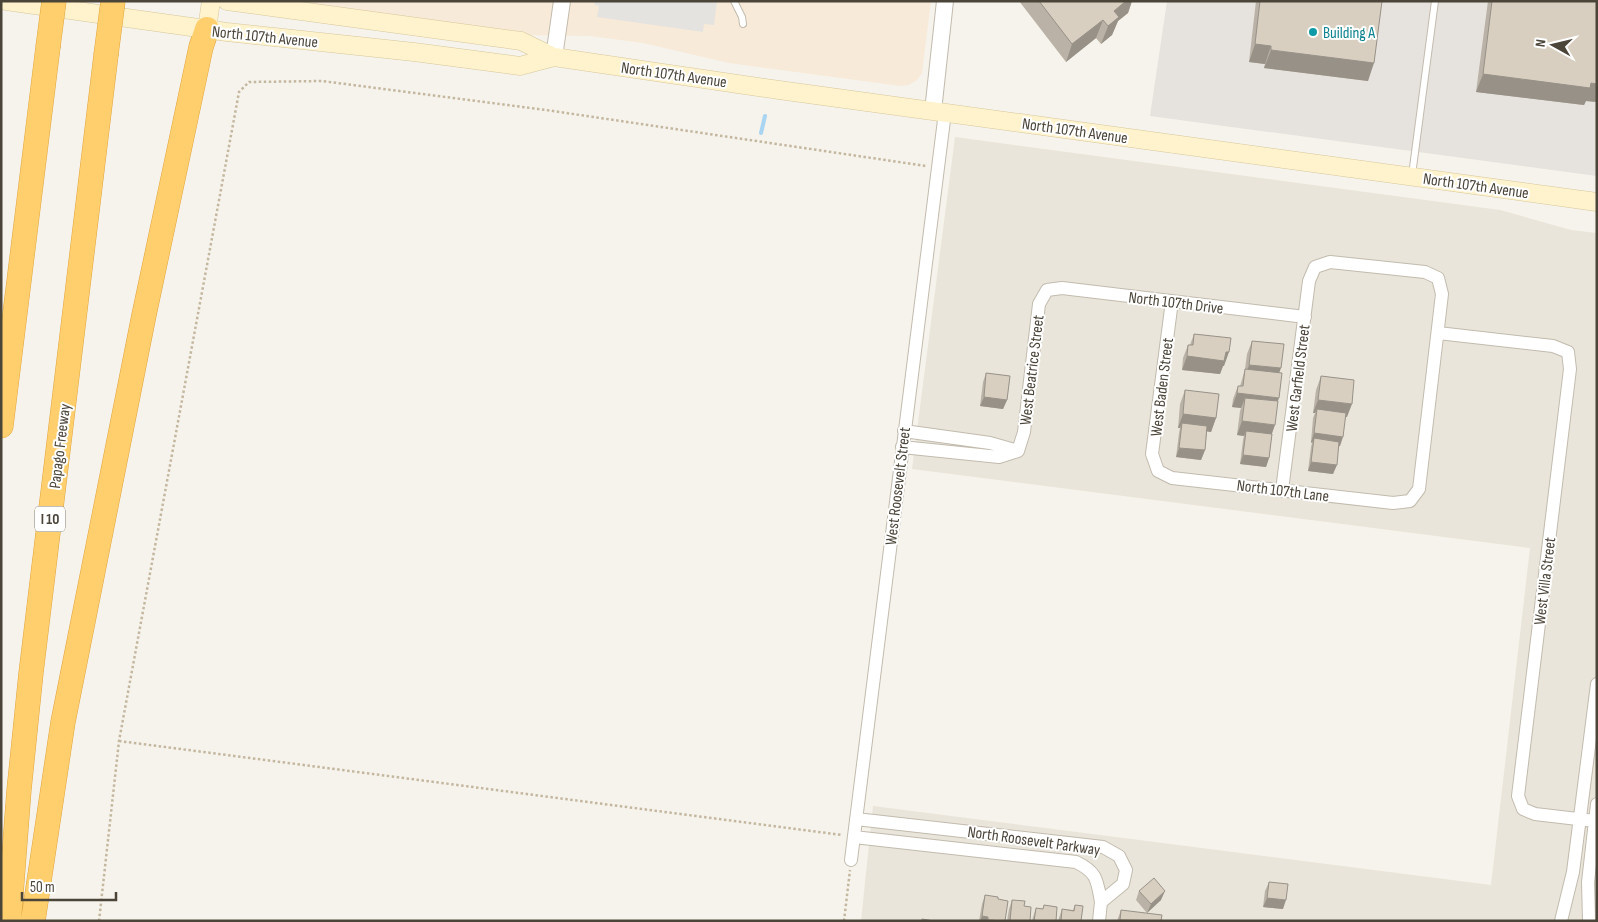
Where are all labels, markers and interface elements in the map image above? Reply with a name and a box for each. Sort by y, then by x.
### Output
north arrow [1528,20,1578,70]
street label: North 107th Avenue [211,22,319,53]
place label: Building A [1323,24,1375,43]
marker: Building A [1307,26,1319,38]
text: N [1532,38,1550,48]
street label: North 107th Avenue [620,59,728,92]
street label: North 107th Avenue [1021,115,1129,148]
street label: North 107th Avenue [1422,170,1530,203]
street label: North 107th Drive [1127,288,1224,319]
street label: West Beatrice Street [1016,314,1049,426]
street label: West Garfield Street [1282,323,1315,433]
street label: West Baden Street [1147,337,1178,438]
street label: Papago Freeway [46,403,75,490]
street label: West Roosevelt Street [882,426,915,546]
street label: North 107th Lane [1236,476,1330,507]
road number: I 10 [35,506,65,532]
street label: West Villa Street [1531,536,1560,626]
street label: North Roosevelt Parkway [966,823,1101,860]
scale bar [22,870,116,902]
text: 50 m [30,878,55,897]

